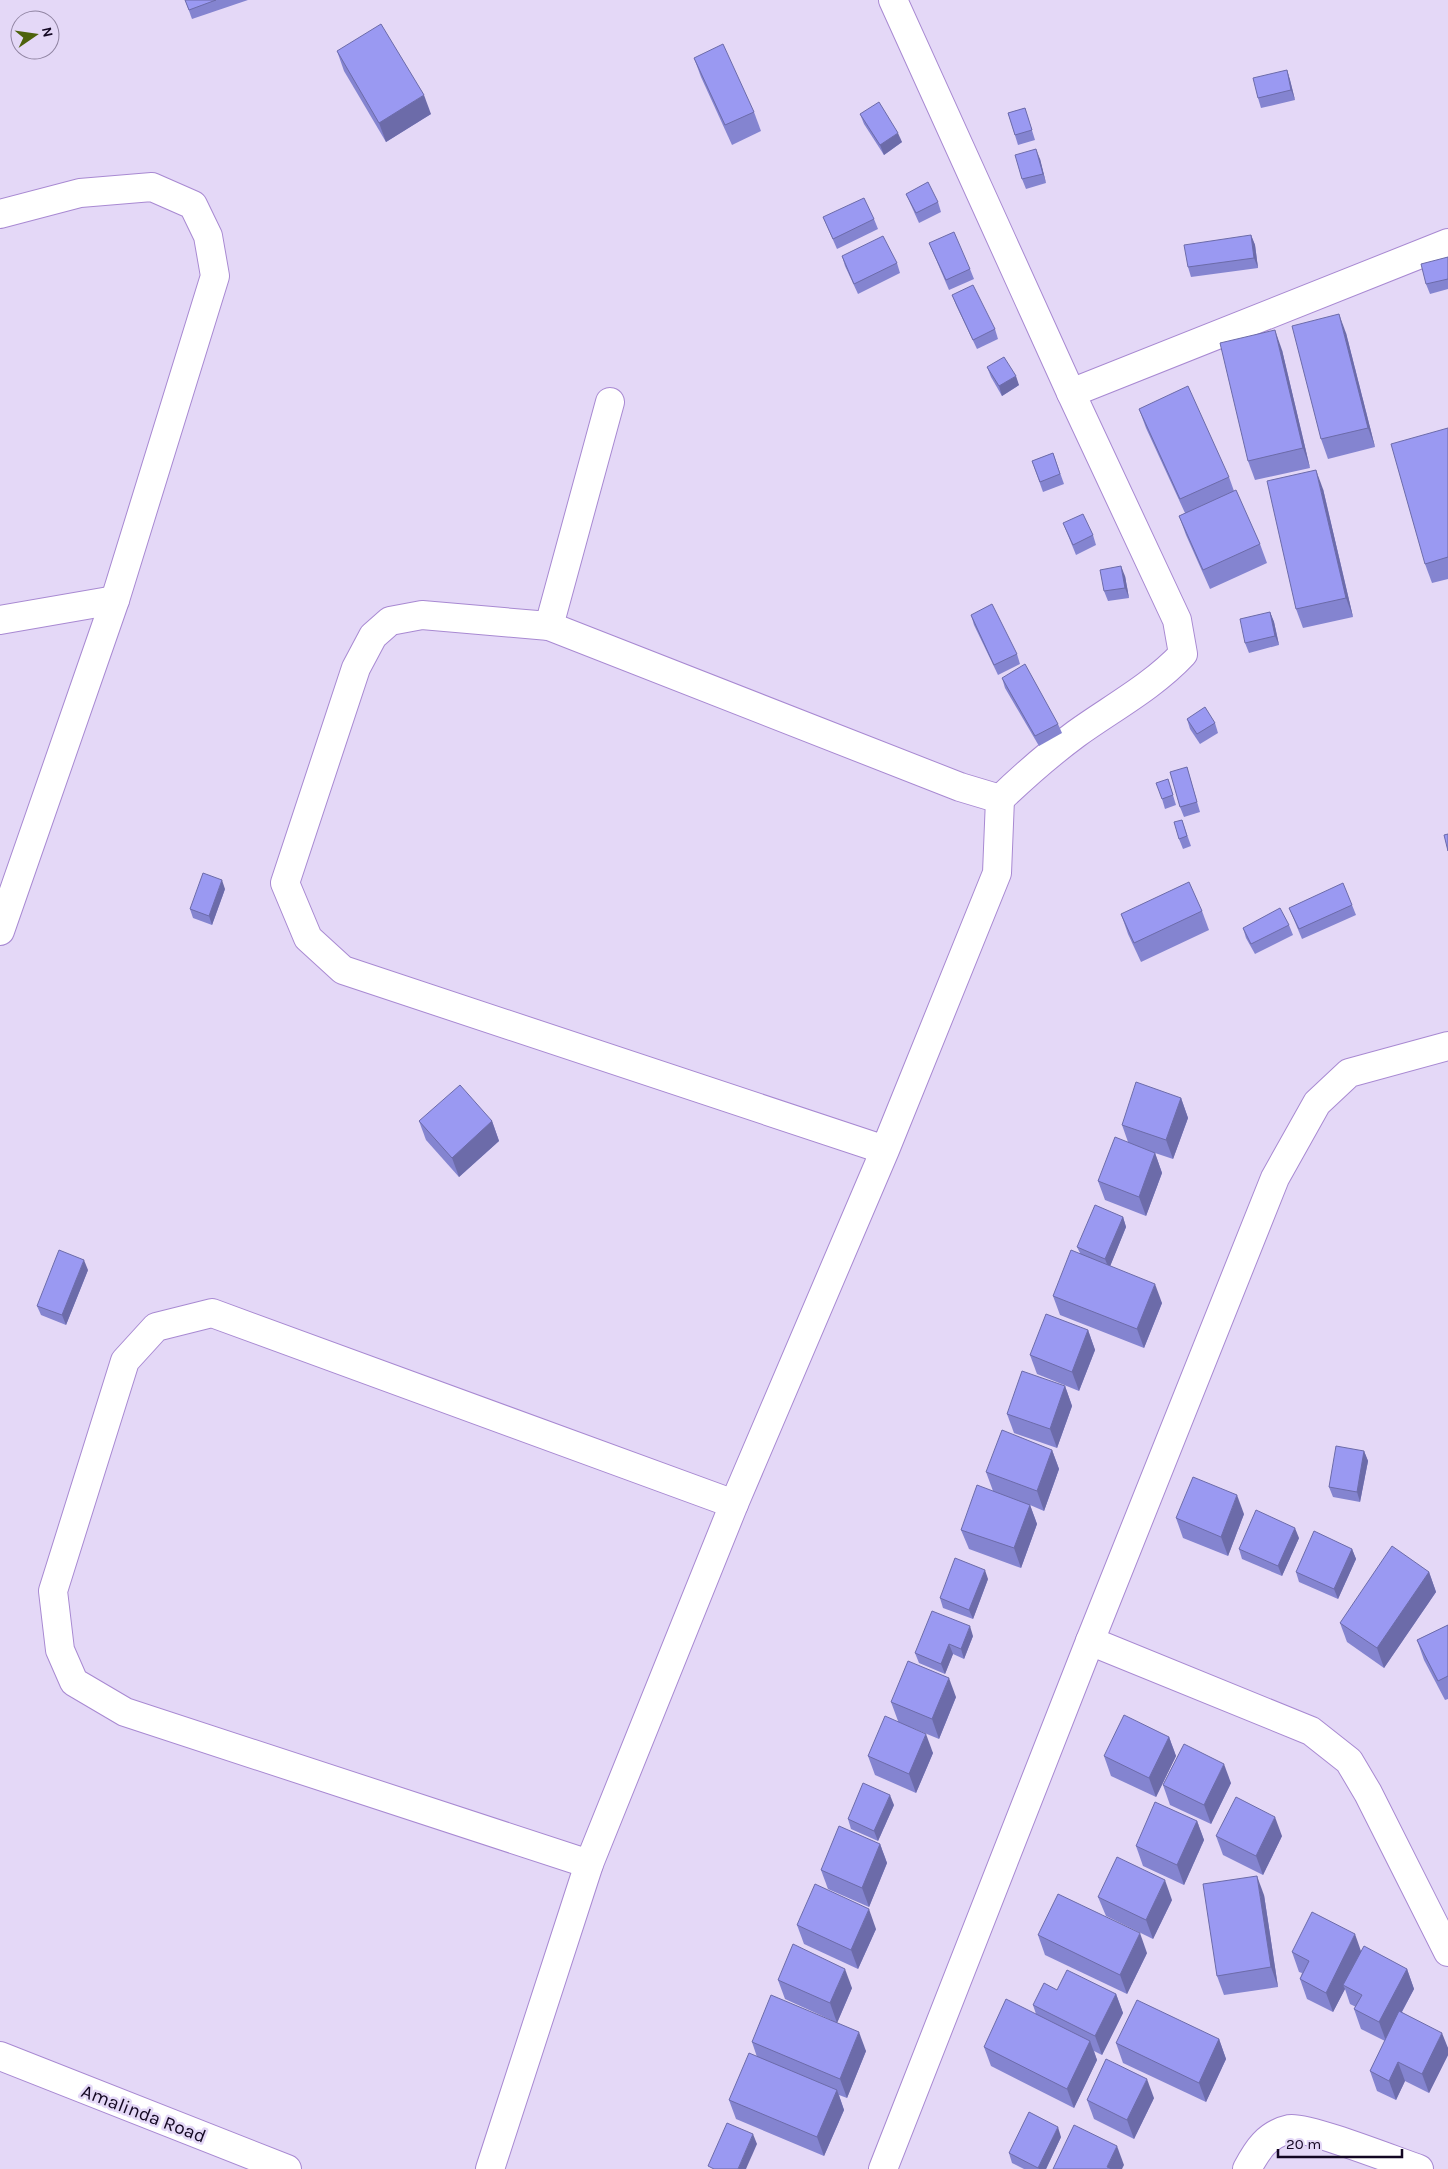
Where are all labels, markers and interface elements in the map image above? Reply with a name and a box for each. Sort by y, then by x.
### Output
north arrow [10,10,60,60]
text: N [38,25,57,39]
street label: Amalinda Road [78,2080,209,2148]
scale bar [1278,2126,1402,2158]
text: 20 m [1286,2135,1321,2153]

